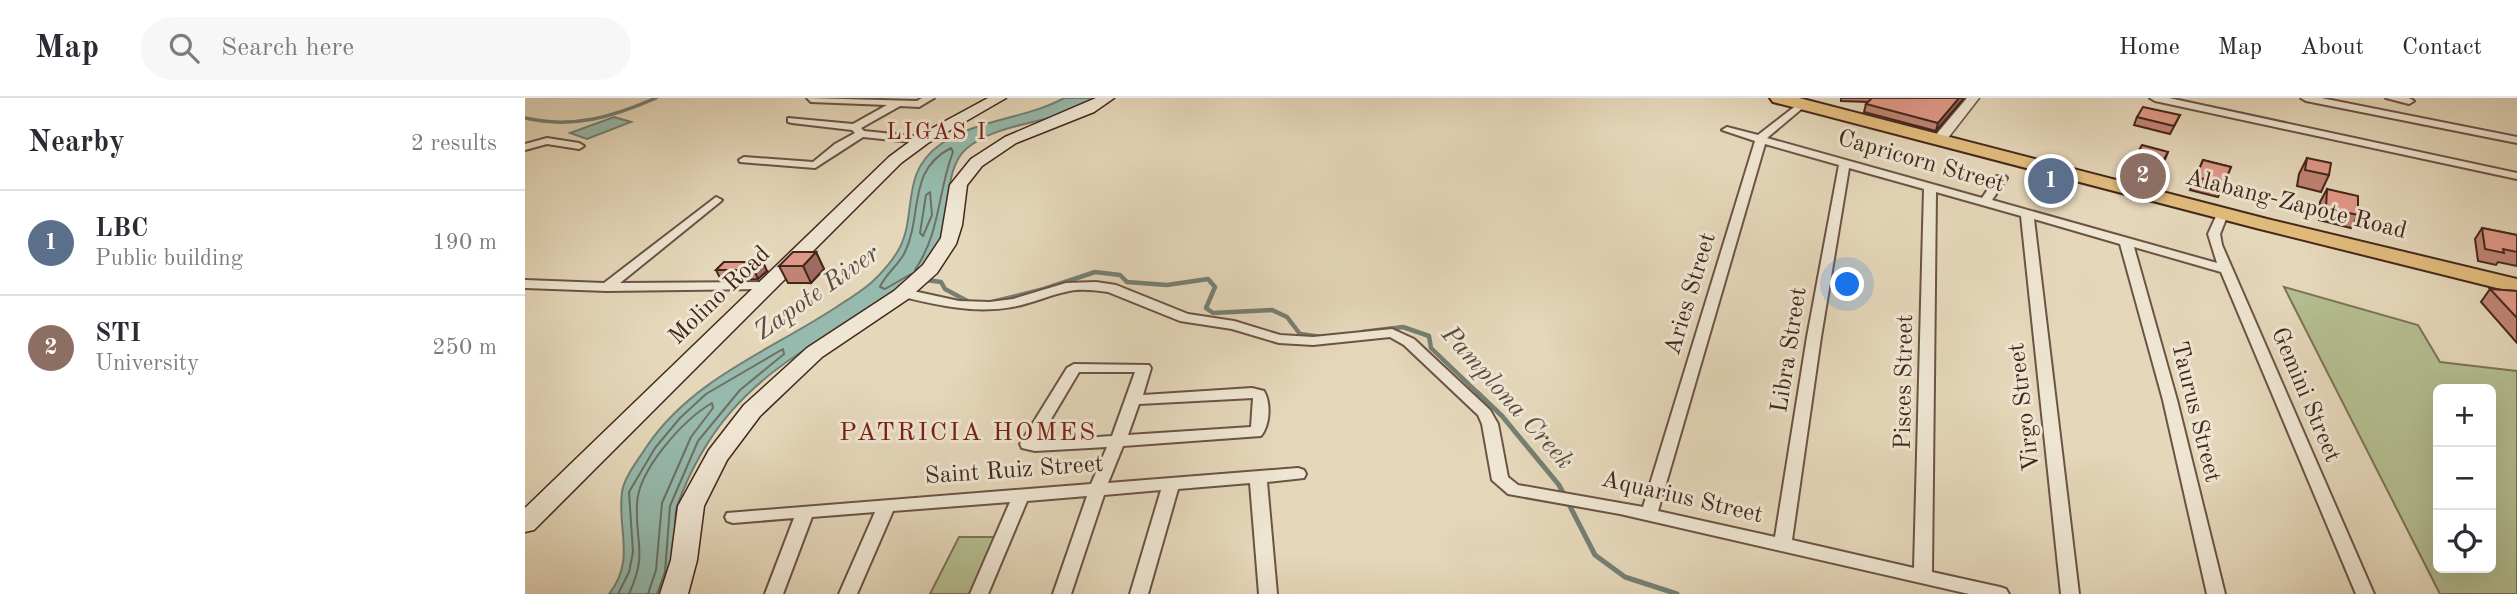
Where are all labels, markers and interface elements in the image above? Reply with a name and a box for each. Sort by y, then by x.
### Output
search box [141,17,631,80]
icon: search [165,29,203,67]
text: Map [35,32,99,65]
text: Search here [221,35,354,61]
text: Home [2119,36,2180,60]
text: Map [2218,36,2262,60]
text: About [2300,36,2364,60]
text: Contact [2402,36,2482,60]
district label: LIGAS I [886,121,988,144]
street label: Capricorn Street [1835,127,2007,197]
text: Nearby [28,128,125,158]
text: 2 results [411,132,497,155]
pin: 2 [2120,150,2166,202]
pin: 1 [2028,155,2074,207]
street label: Alabang-Zapote Road [2183,166,2409,244]
text: LBC [95,216,148,242]
street label: Aries Street [1661,230,1721,358]
text: 1 [44,231,58,254]
text: 190 m [432,231,497,254]
water label: Zapote River [750,240,885,345]
street label: Molino Road [665,242,775,350]
text: Public building [95,247,243,270]
your location [1830,267,1864,301]
street label: Libra Street [1768,285,1812,415]
street label: Pisces Street [1892,314,1918,450]
text: STI [95,321,141,347]
water label: Pamplona Creek [1435,321,1578,475]
street label: Gemini Street [2266,324,2344,466]
text: 2 [44,336,58,359]
text: 250 m [432,336,497,359]
street label: Taurus Street [2166,339,2224,485]
street label: Virgo Street [2005,342,2045,472]
text: University [95,352,199,375]
map controls [2433,384,2496,573]
button: + [2433,384,2496,447]
district label: PATRICIA HOMES [839,420,1097,446]
button: − [2433,447,2496,510]
street label: Saint Ruiz Street [924,453,1104,489]
street label: Aquarius Street [1599,468,1765,528]
button: locate [2433,510,2496,573]

